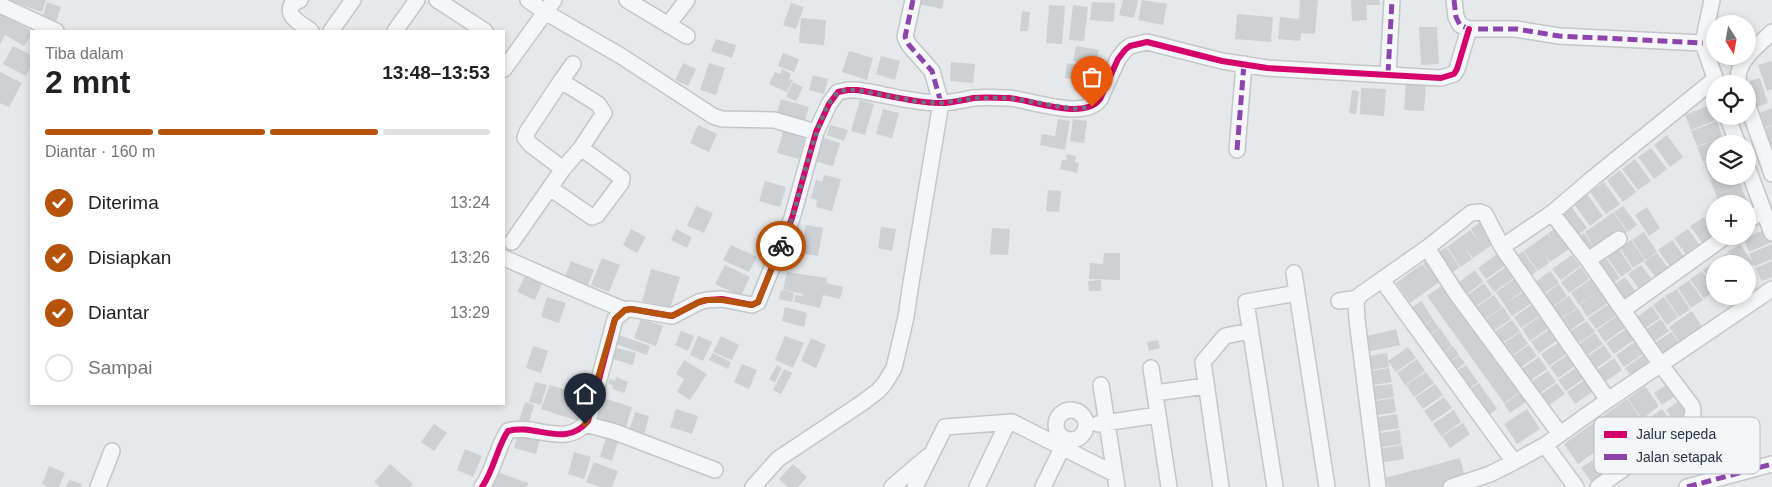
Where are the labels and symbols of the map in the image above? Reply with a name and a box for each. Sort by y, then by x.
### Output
north arrow [1706,15,1756,65]
pin [1071,56,1113,107]
courier [756,221,806,271]
pin [564,373,606,424]
legend [1594,417,1760,474]
text: Jalur sepeda [1636,426,1716,442]
text: Jalan setapak [1636,449,1723,465]

